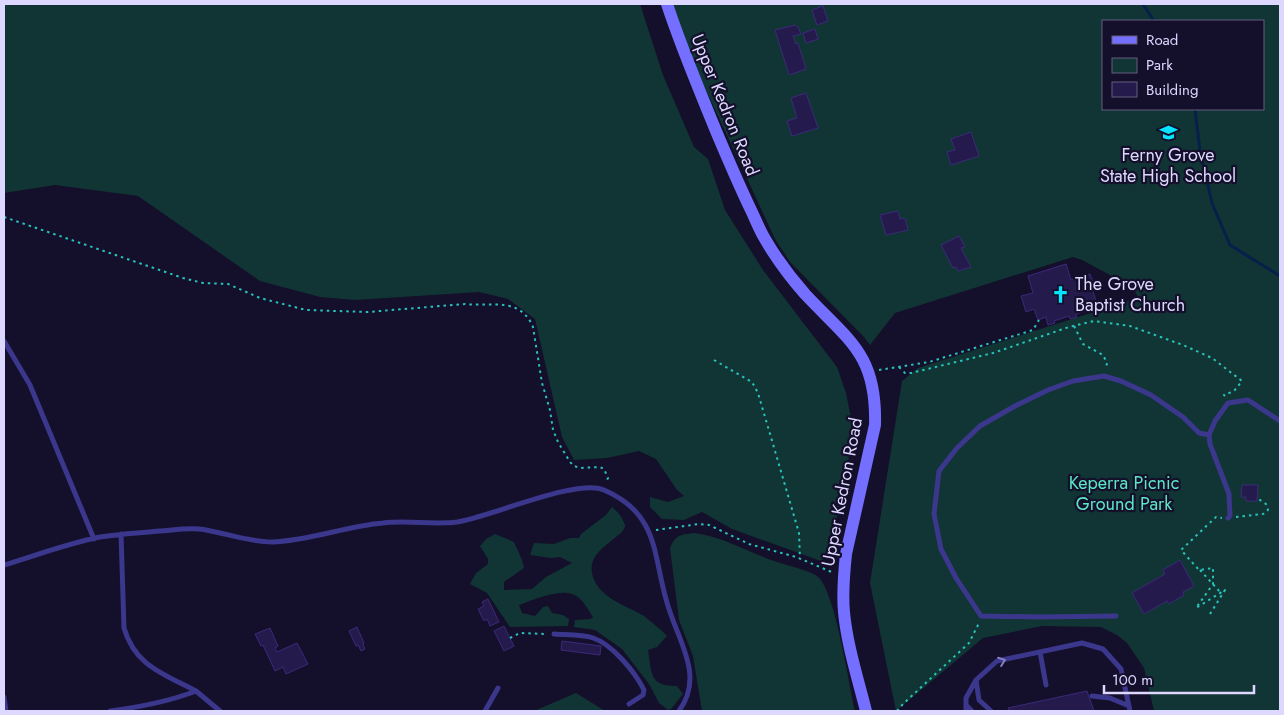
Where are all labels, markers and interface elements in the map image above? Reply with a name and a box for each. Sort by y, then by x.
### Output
legend [1102,20,1264,110]
text: Road [1146,29,1178,51]
street label: Upper Kedron Road [685,30,765,180]
text: Park [1146,54,1173,76]
text: Building [1146,79,1198,101]
school or university icon: Ferny Grove State High School [1158,122,1178,142]
place label: Ferny Grove State High School [1100,142,1236,189]
place label: The Grove Baptist Church [1075,271,1185,318]
church icon: The Grove Baptist Church [1051,284,1071,304]
street label: Upper Kedron Road [815,415,869,569]
park label: Keperra Picnic Ground Park [1069,470,1179,517]
one-way arrow [997,657,1005,667]
scale bar [1104,662,1254,694]
text: 100 m [1112,669,1153,691]

